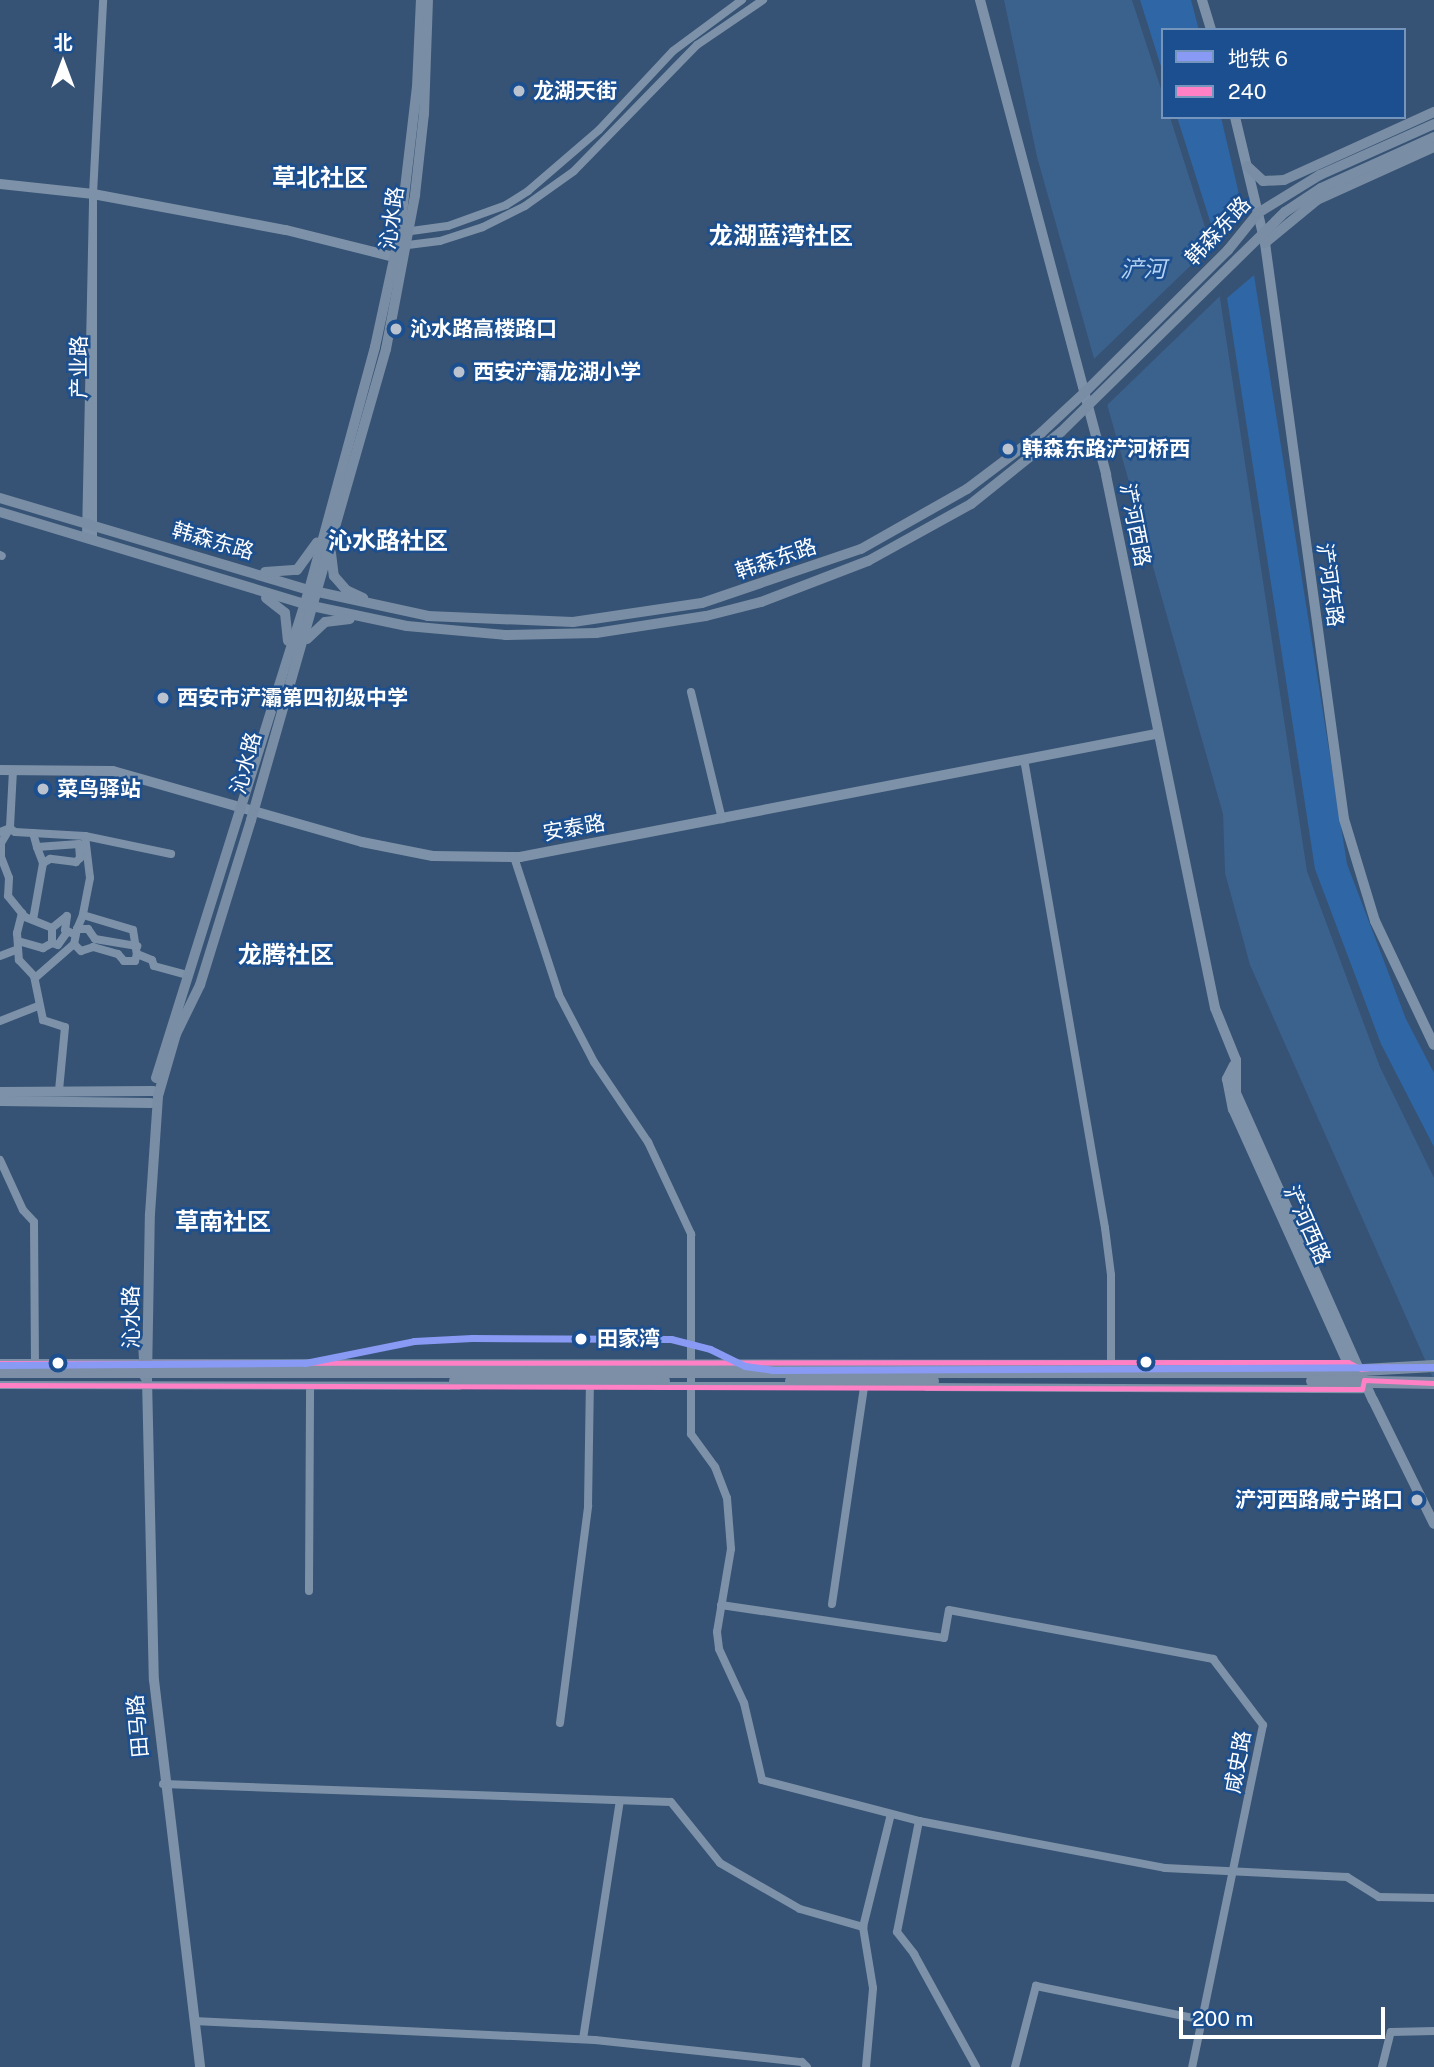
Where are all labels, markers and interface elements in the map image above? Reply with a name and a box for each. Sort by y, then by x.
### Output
north arrow [28,28,98,98]
legend [1161,28,1406,119]
text: 北 [53,31,73,53]
text: 地铁 6 [1228,46,1288,71]
place label: 龙湖天街 [533,78,617,104]
text: 240 [1228,79,1267,104]
marker: 龙湖天街 [511,83,527,99]
district label: 草北社区 [272,164,368,192]
street label: 沁水路 [375,185,409,251]
street label: 韩森东路 [1180,192,1256,270]
district label: 龙湖蓝湾社区 [709,222,853,250]
water label: 浐河 [1120,255,1166,283]
place label: 沁水路高楼路口 [410,316,557,342]
marker: 沁水路高楼路口 [388,321,404,337]
street label: 产业路 [66,336,92,398]
place label: 西安浐灞龙湖小学 [473,359,641,385]
marker: 西安浐灞龙湖小学 [451,364,467,380]
place label: 韩森东路浐河桥西 [1022,436,1190,462]
marker: 韩森东路浐河桥西 [1000,441,1016,457]
street label: 浐河西路 [1115,481,1155,569]
street label: 韩森东路 [169,517,257,565]
district label: 沁水路社区 [328,527,448,555]
street label: 韩森东路 [732,533,820,585]
street label: 浐河东路 [1312,542,1348,628]
place label: 西安市浐灞第四初级中学 [177,685,408,711]
marker: 西安市浐灞第四初级中学 [155,690,171,706]
street label: 沁水路 [226,729,266,797]
place label: 菜鸟驿站 [57,776,141,802]
marker: 菜鸟驿站 [35,781,51,797]
street label: 安泰路 [541,810,607,846]
district label: 龙腾社区 [238,941,334,969]
street label: 浐河西路 [1278,1182,1336,1268]
district label: 草南社区 [175,1208,271,1236]
street label: 沁水路 [118,1286,144,1348]
place label: 田家湾 [597,1326,660,1352]
marker: 田家湾 [571,1329,591,1349]
unlabelled marker [1139,1355,1153,1369]
unlabelled marker [51,1356,65,1370]
place label: 浐河西路咸宁路口 [1235,1487,1403,1513]
marker: 浐河西路咸宁路口 [1409,1492,1425,1508]
street label: 田马路 [123,1694,153,1758]
street label: 咸史路 [1220,1729,1256,1795]
scale bar [1182,1994,1388,2038]
text: 200 m [1192,2006,1253,2031]

